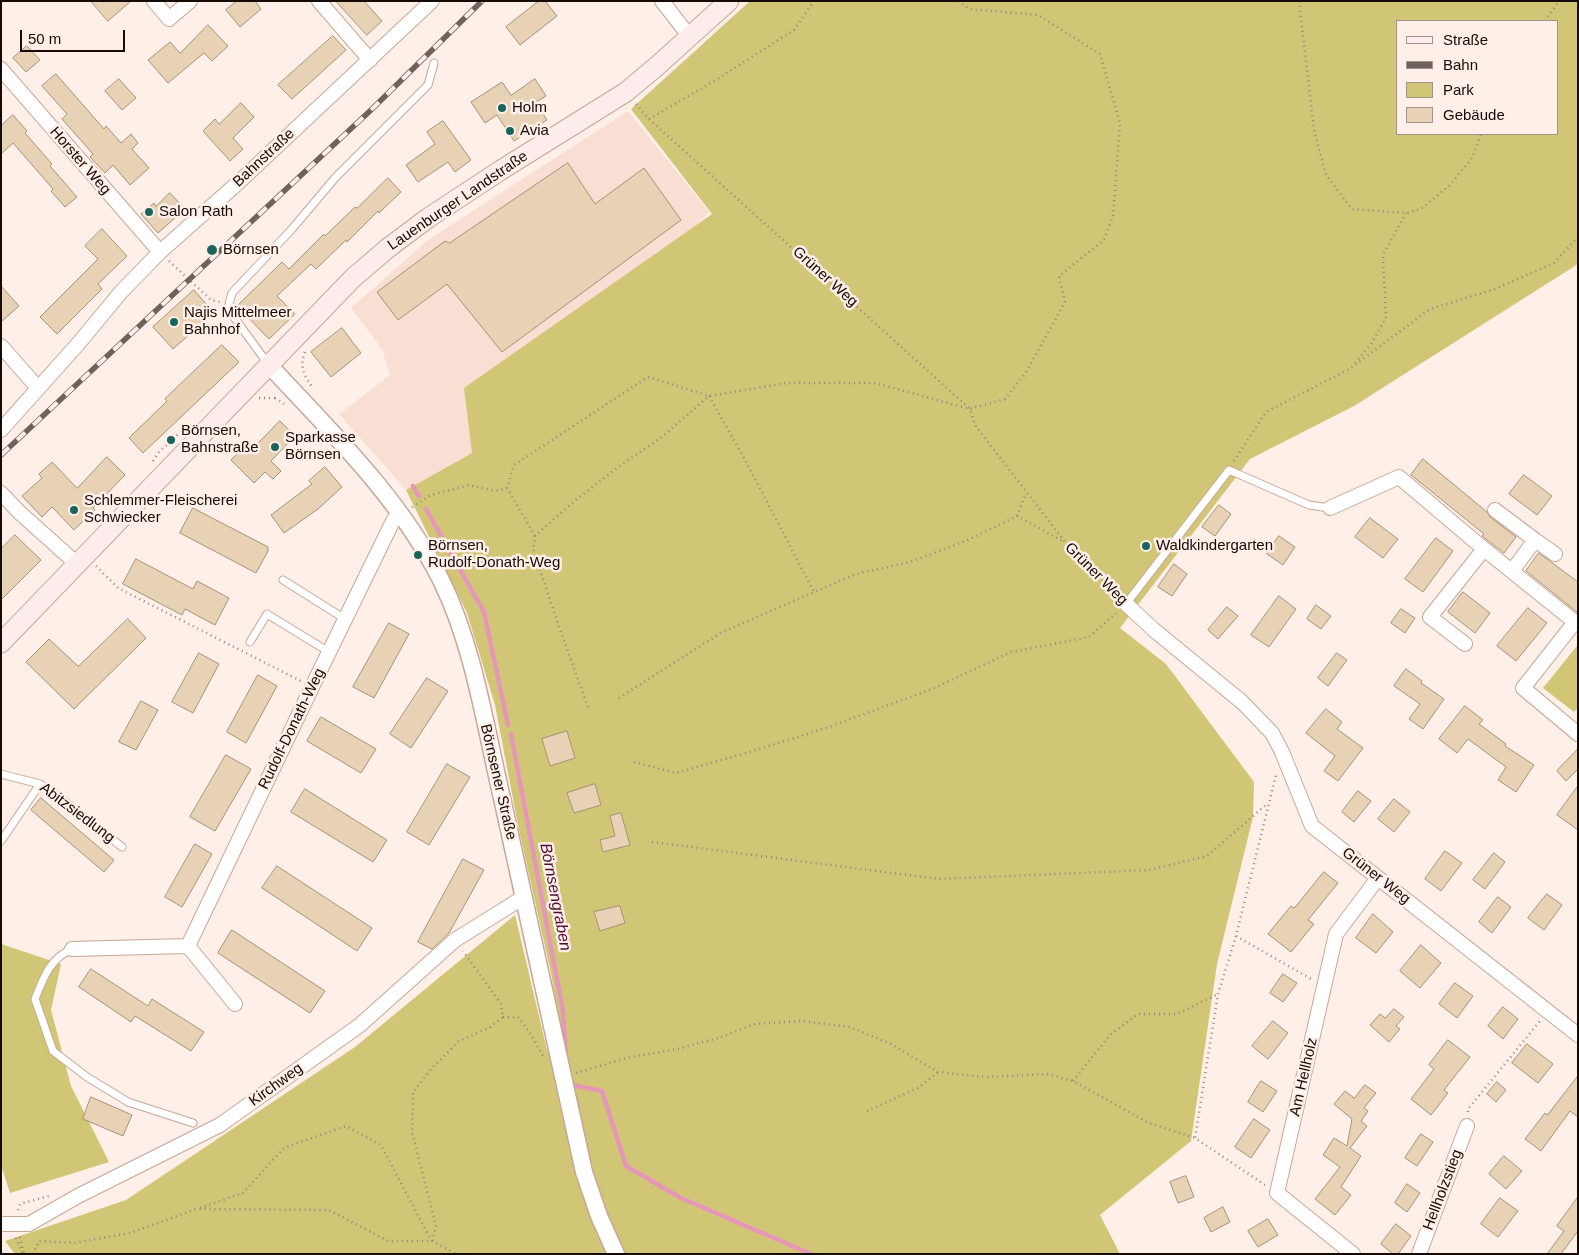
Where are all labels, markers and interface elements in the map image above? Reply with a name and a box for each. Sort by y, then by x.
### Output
scale bar [22,20,128,52]
legend [1396,20,1559,135]
text: 50 m [28,30,61,47]
text: Straße [1443,31,1488,48]
text: Bahn [1443,56,1478,73]
text: Park [1443,81,1474,98]
place label: Holm [512,99,547,117]
marker: Holm [496,102,508,114]
text: Gebäude [1443,106,1505,123]
place label: Avia [520,122,549,140]
street label: Horster Weg [46,123,114,199]
street label: Bahnstraße [230,125,298,191]
marker: Avia [504,125,516,137]
street label: Lauenburger Landstraße [385,147,531,255]
place label: Salon Rath [159,203,233,221]
marker: Salon Rath [143,206,155,218]
place label: Börnsen [223,241,279,259]
marker: Börnsen [205,243,219,257]
street label: Grüner Weg [789,243,861,311]
place label: Najis Mittelmeer Bahnhof [184,304,292,339]
marker: Najis Mittelmeer Bahnhof [168,316,180,328]
place label: Börnsen, Bahnstraße [181,422,259,457]
place label: Sparkasse Börnsen [285,429,356,464]
marker: Börnsen, Bahnstraße [165,434,177,446]
marker: Sparkasse Börnsen [269,441,281,453]
place label: Schlemmer-Fleischerei Schwiecker [84,492,237,527]
marker: Schlemmer-Fleischerei Schwiecker [68,504,80,516]
place label: Börnsen, Rudolf-Donath-Weg [428,537,560,572]
place label: Waldkindergarten [1156,537,1273,555]
street label: Grüner Weg [1061,539,1131,609]
marker: Waldkindergarten [1140,540,1152,552]
marker: Börnsen, Rudolf-Donath-Weg [412,549,424,561]
street label: Rudolf-Donath-Weg [255,666,329,792]
street label: Börnsener Straße [476,722,520,842]
street label: Abitzsiedlung [36,779,118,847]
water label: Börnsengraben [535,841,575,953]
street label: Grüner Weg [1338,844,1414,908]
street label: Am Hellholz [1286,1036,1322,1118]
street label: Kirchweg [246,1060,306,1110]
street label: Hellholzstieg [1419,1147,1467,1233]

